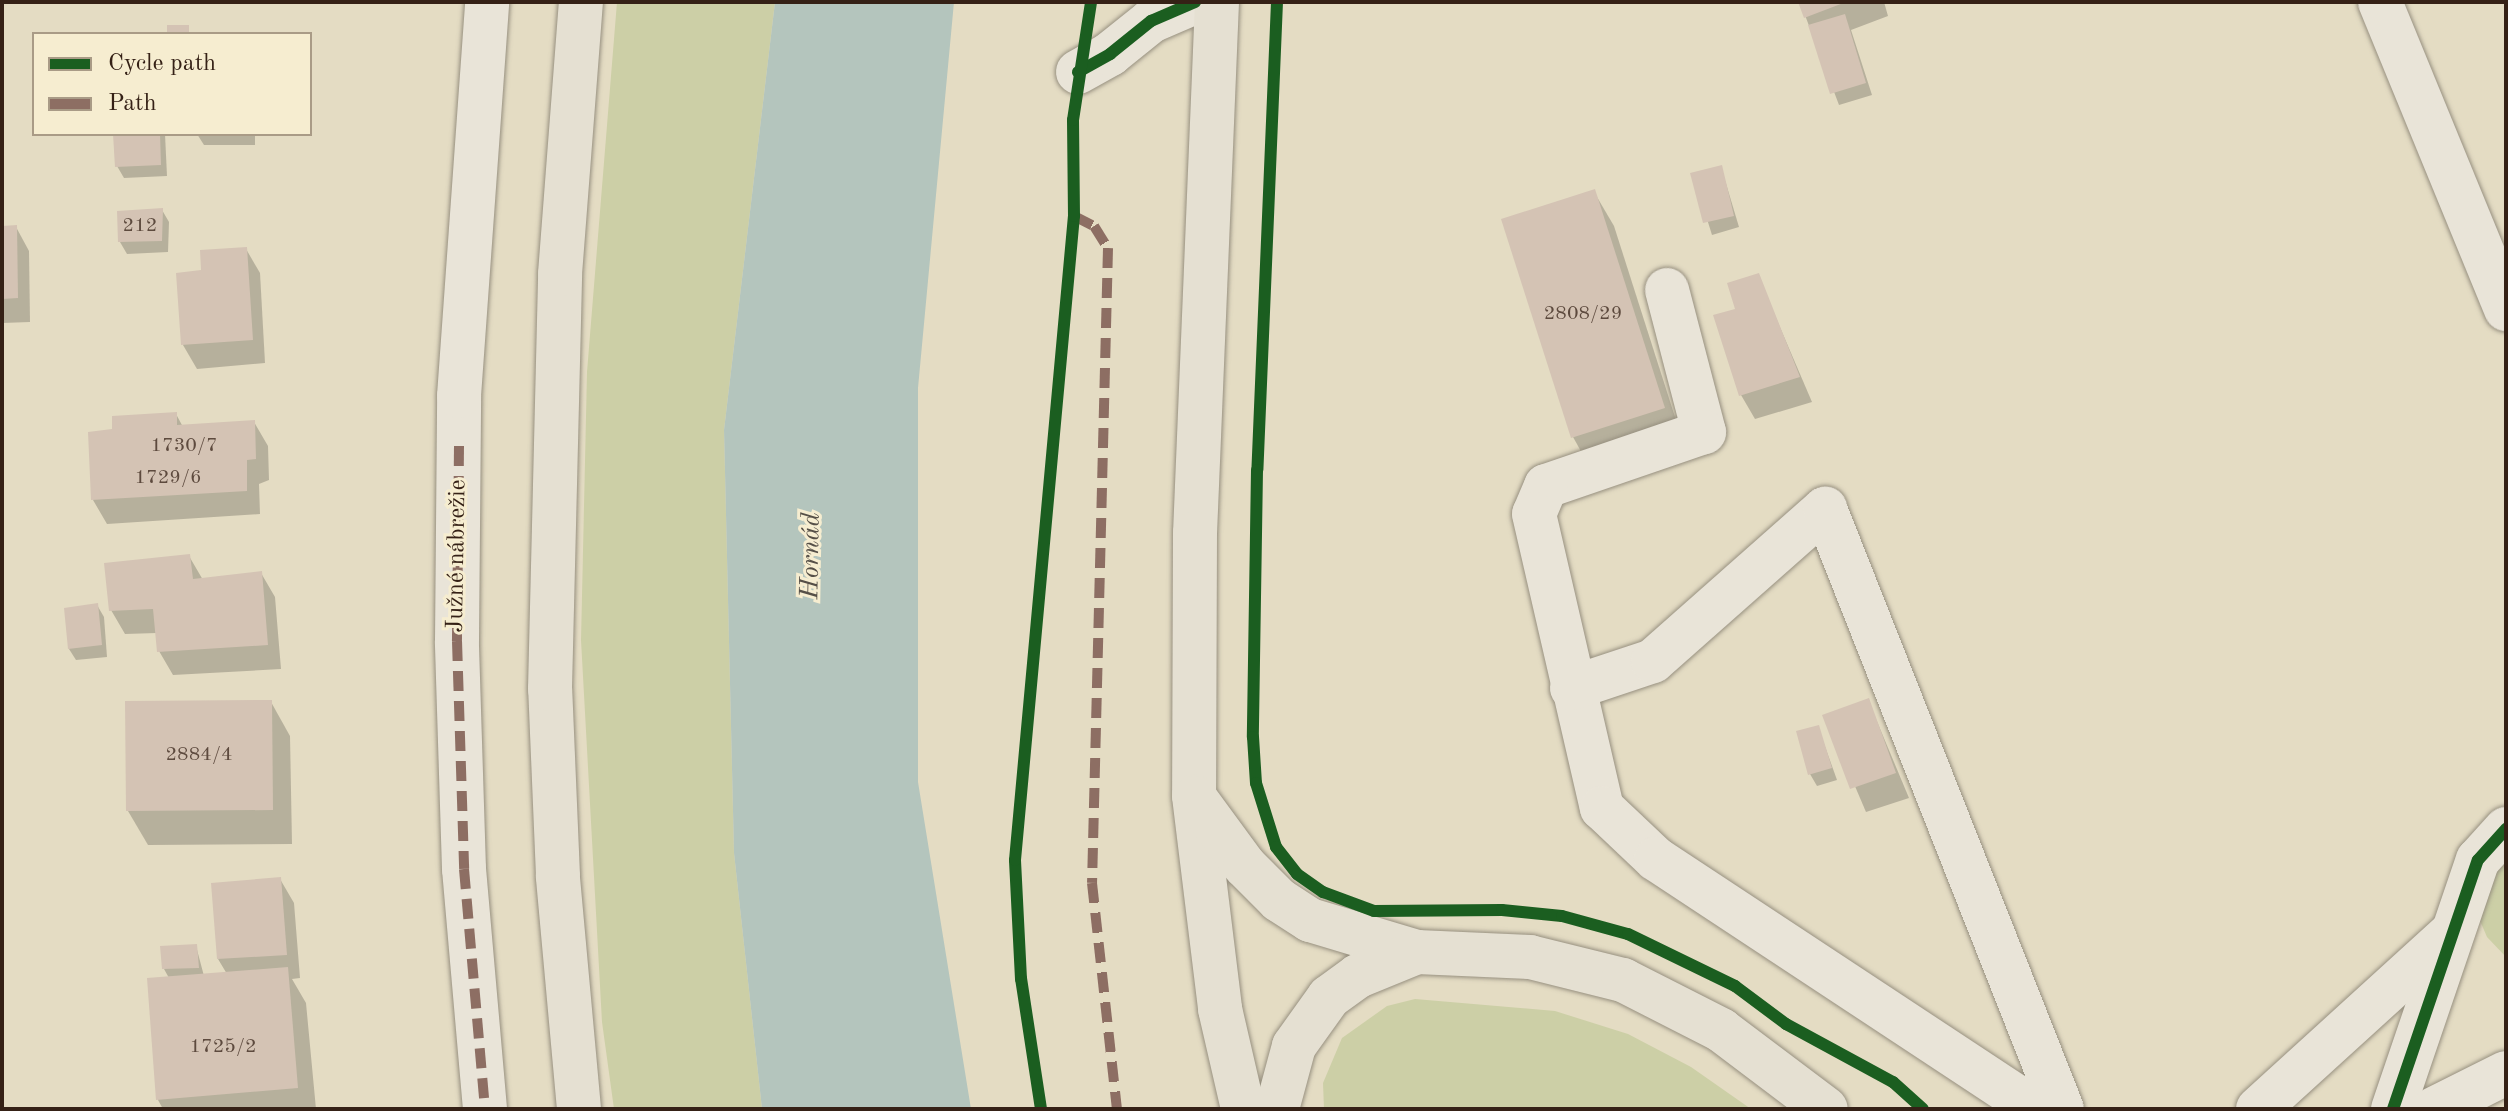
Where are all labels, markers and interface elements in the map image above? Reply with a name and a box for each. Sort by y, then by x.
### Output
legend [32,32,312,136]
text: Cycle path [108,52,216,76]
text: Path [108,92,157,116]
house number: 212 [123,214,157,238]
house number: 2808/29 [1544,302,1622,326]
house number: 1730/7 [151,434,217,458]
house number: 1729/6 [135,466,201,490]
street label: Južné nábrežie [442,479,474,633]
water label: Hornád [796,512,828,600]
house number: 2884/4 [166,743,232,767]
house number: 1725/2 [190,1035,256,1059]

